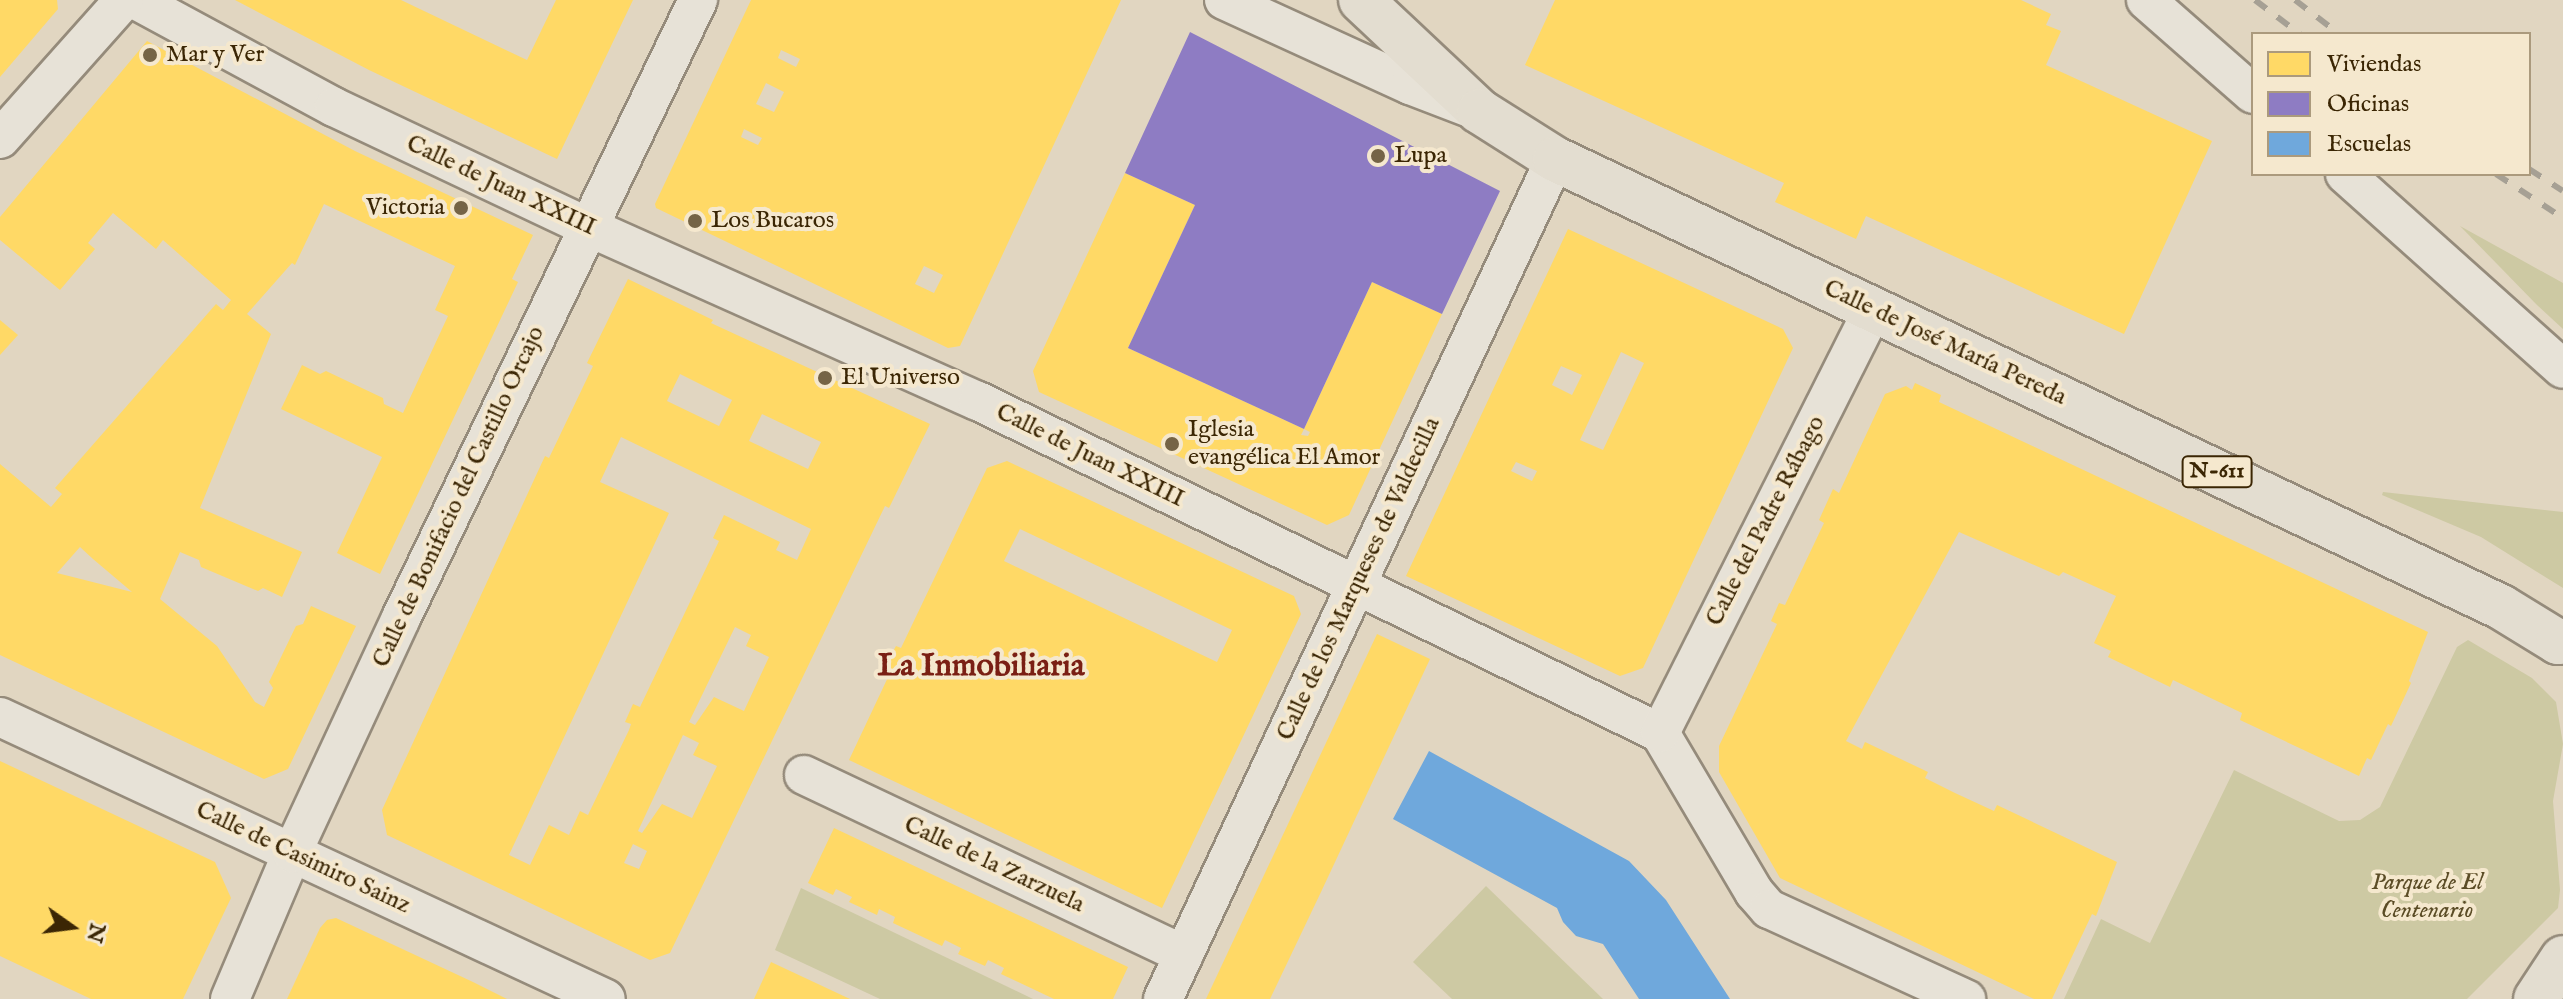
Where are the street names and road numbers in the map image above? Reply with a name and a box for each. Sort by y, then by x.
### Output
street label: Calle de Juan XXIII [402,129,600,243]
street label: Calle de José María Pereda [1819,274,2071,412]
street label: Calle de Bonifacio del Castillo Orcajo [367,322,551,672]
street label: Calle de Juan XXIII [991,398,1189,514]
street label: Calle del Padre Rábago [1701,411,1831,631]
street label: Calle de los Marqueses de Valdecilla [1271,413,1447,745]
road number: N-611 [2181,454,2253,490]
street label: Calle de Casimiro Sainz [191,796,415,920]
street label: Calle de la Zarzuela [899,811,1089,919]

